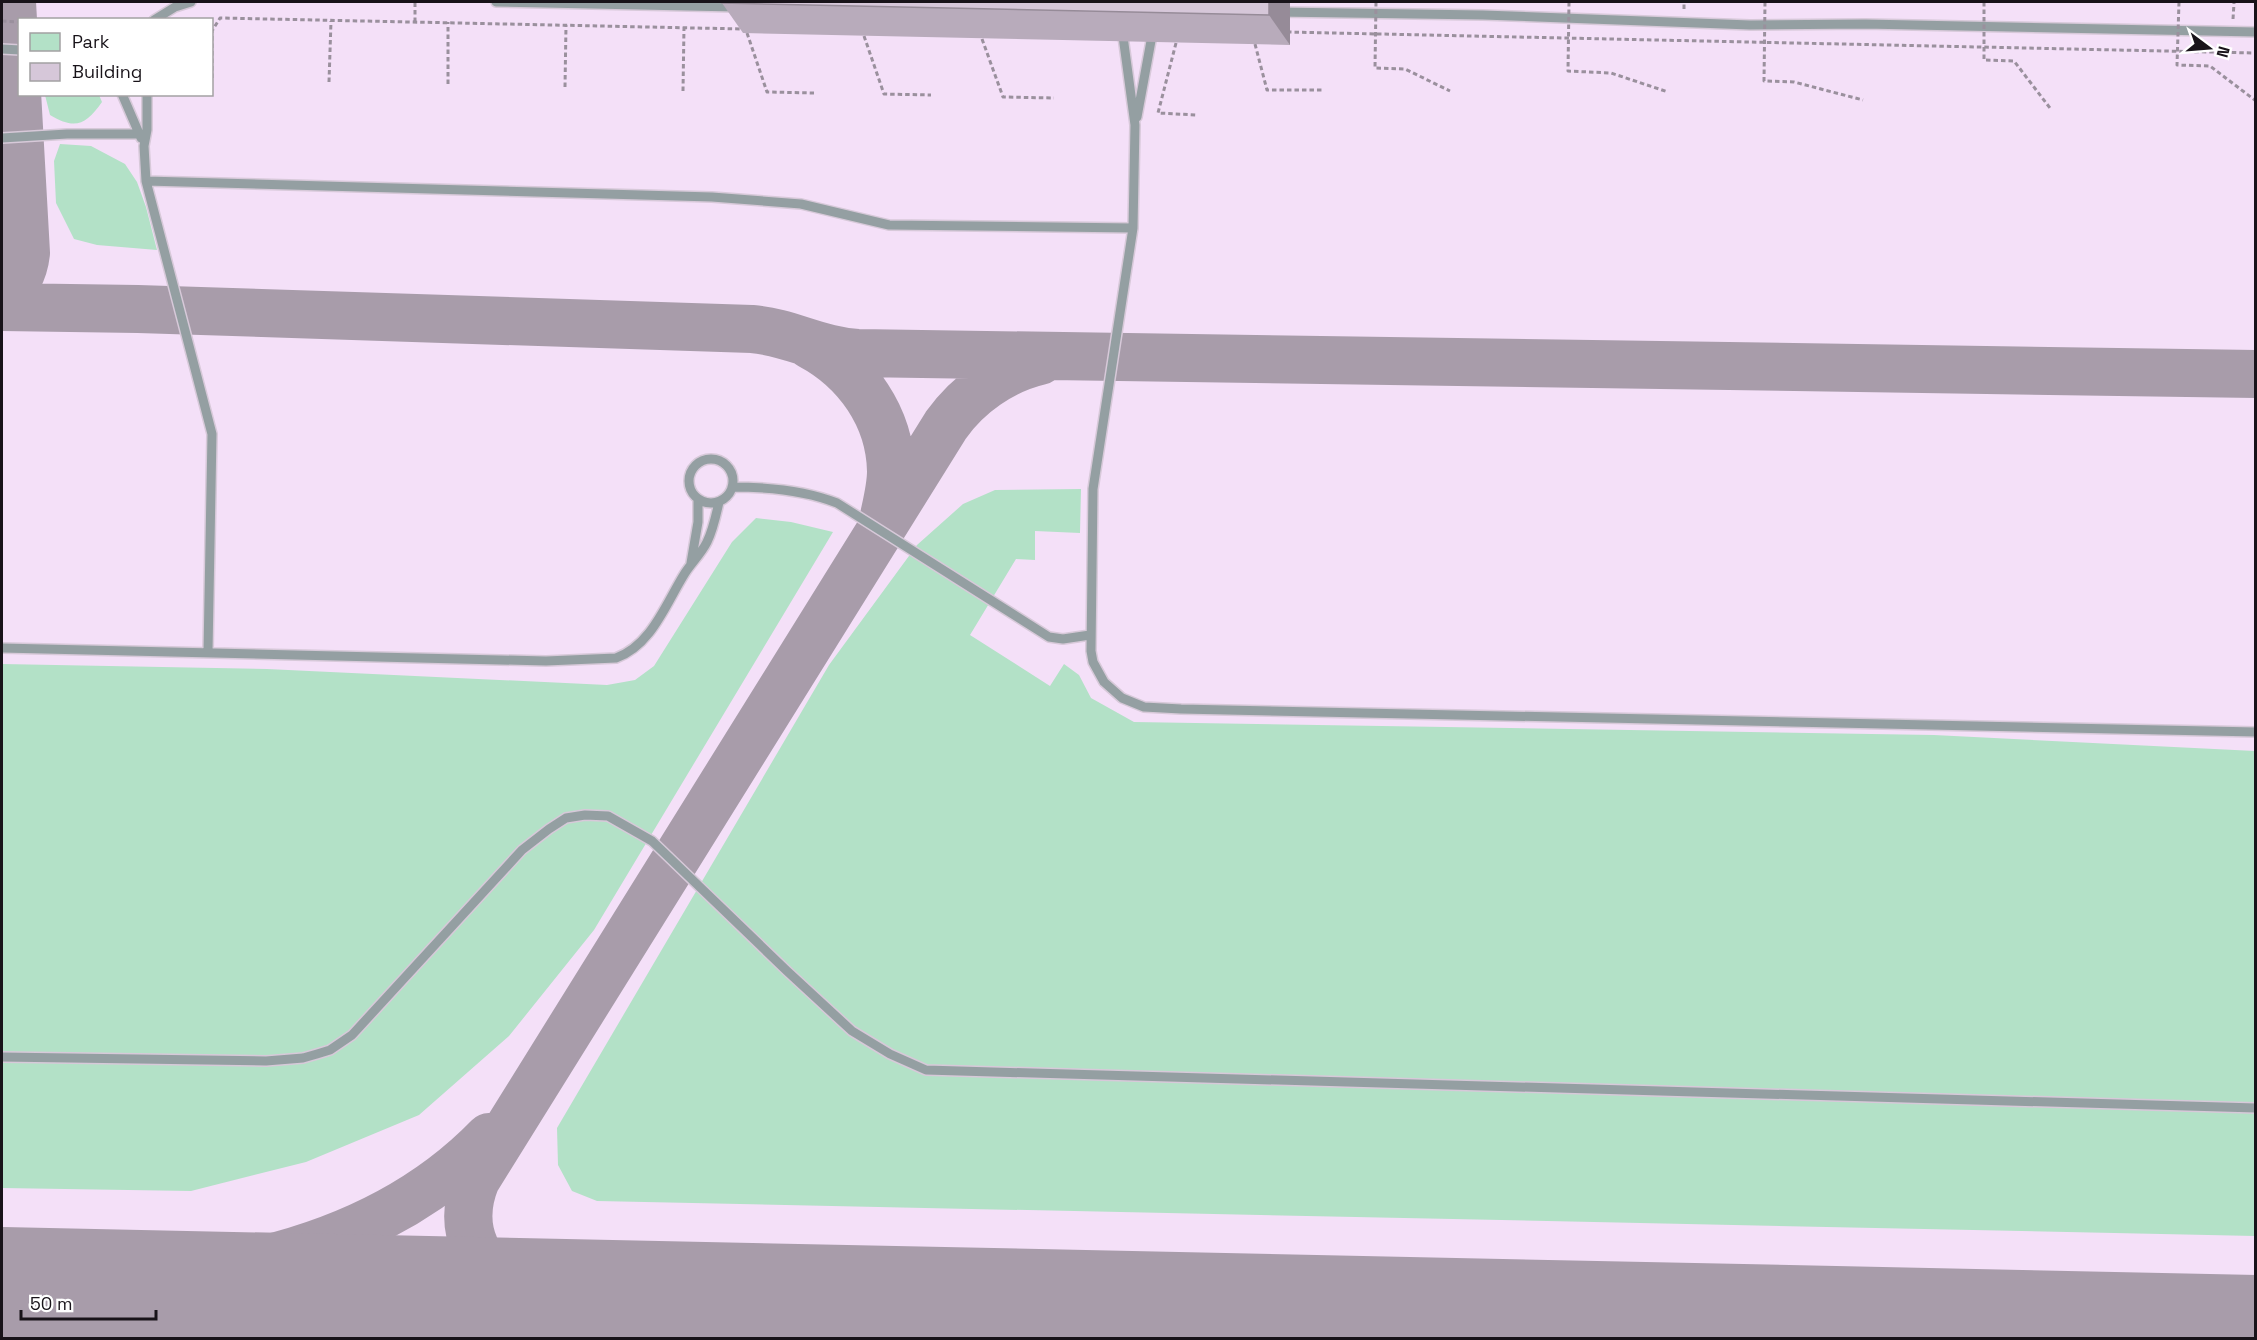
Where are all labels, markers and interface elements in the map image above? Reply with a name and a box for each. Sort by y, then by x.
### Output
legend [18,18,213,96]
north arrow [2179,18,2239,78]
text: Park [72,30,110,53]
text: N [2211,44,2235,60]
text: Building [72,60,142,83]
scale bar [21,1283,156,1321]
text: 50 m [30,1292,72,1315]

